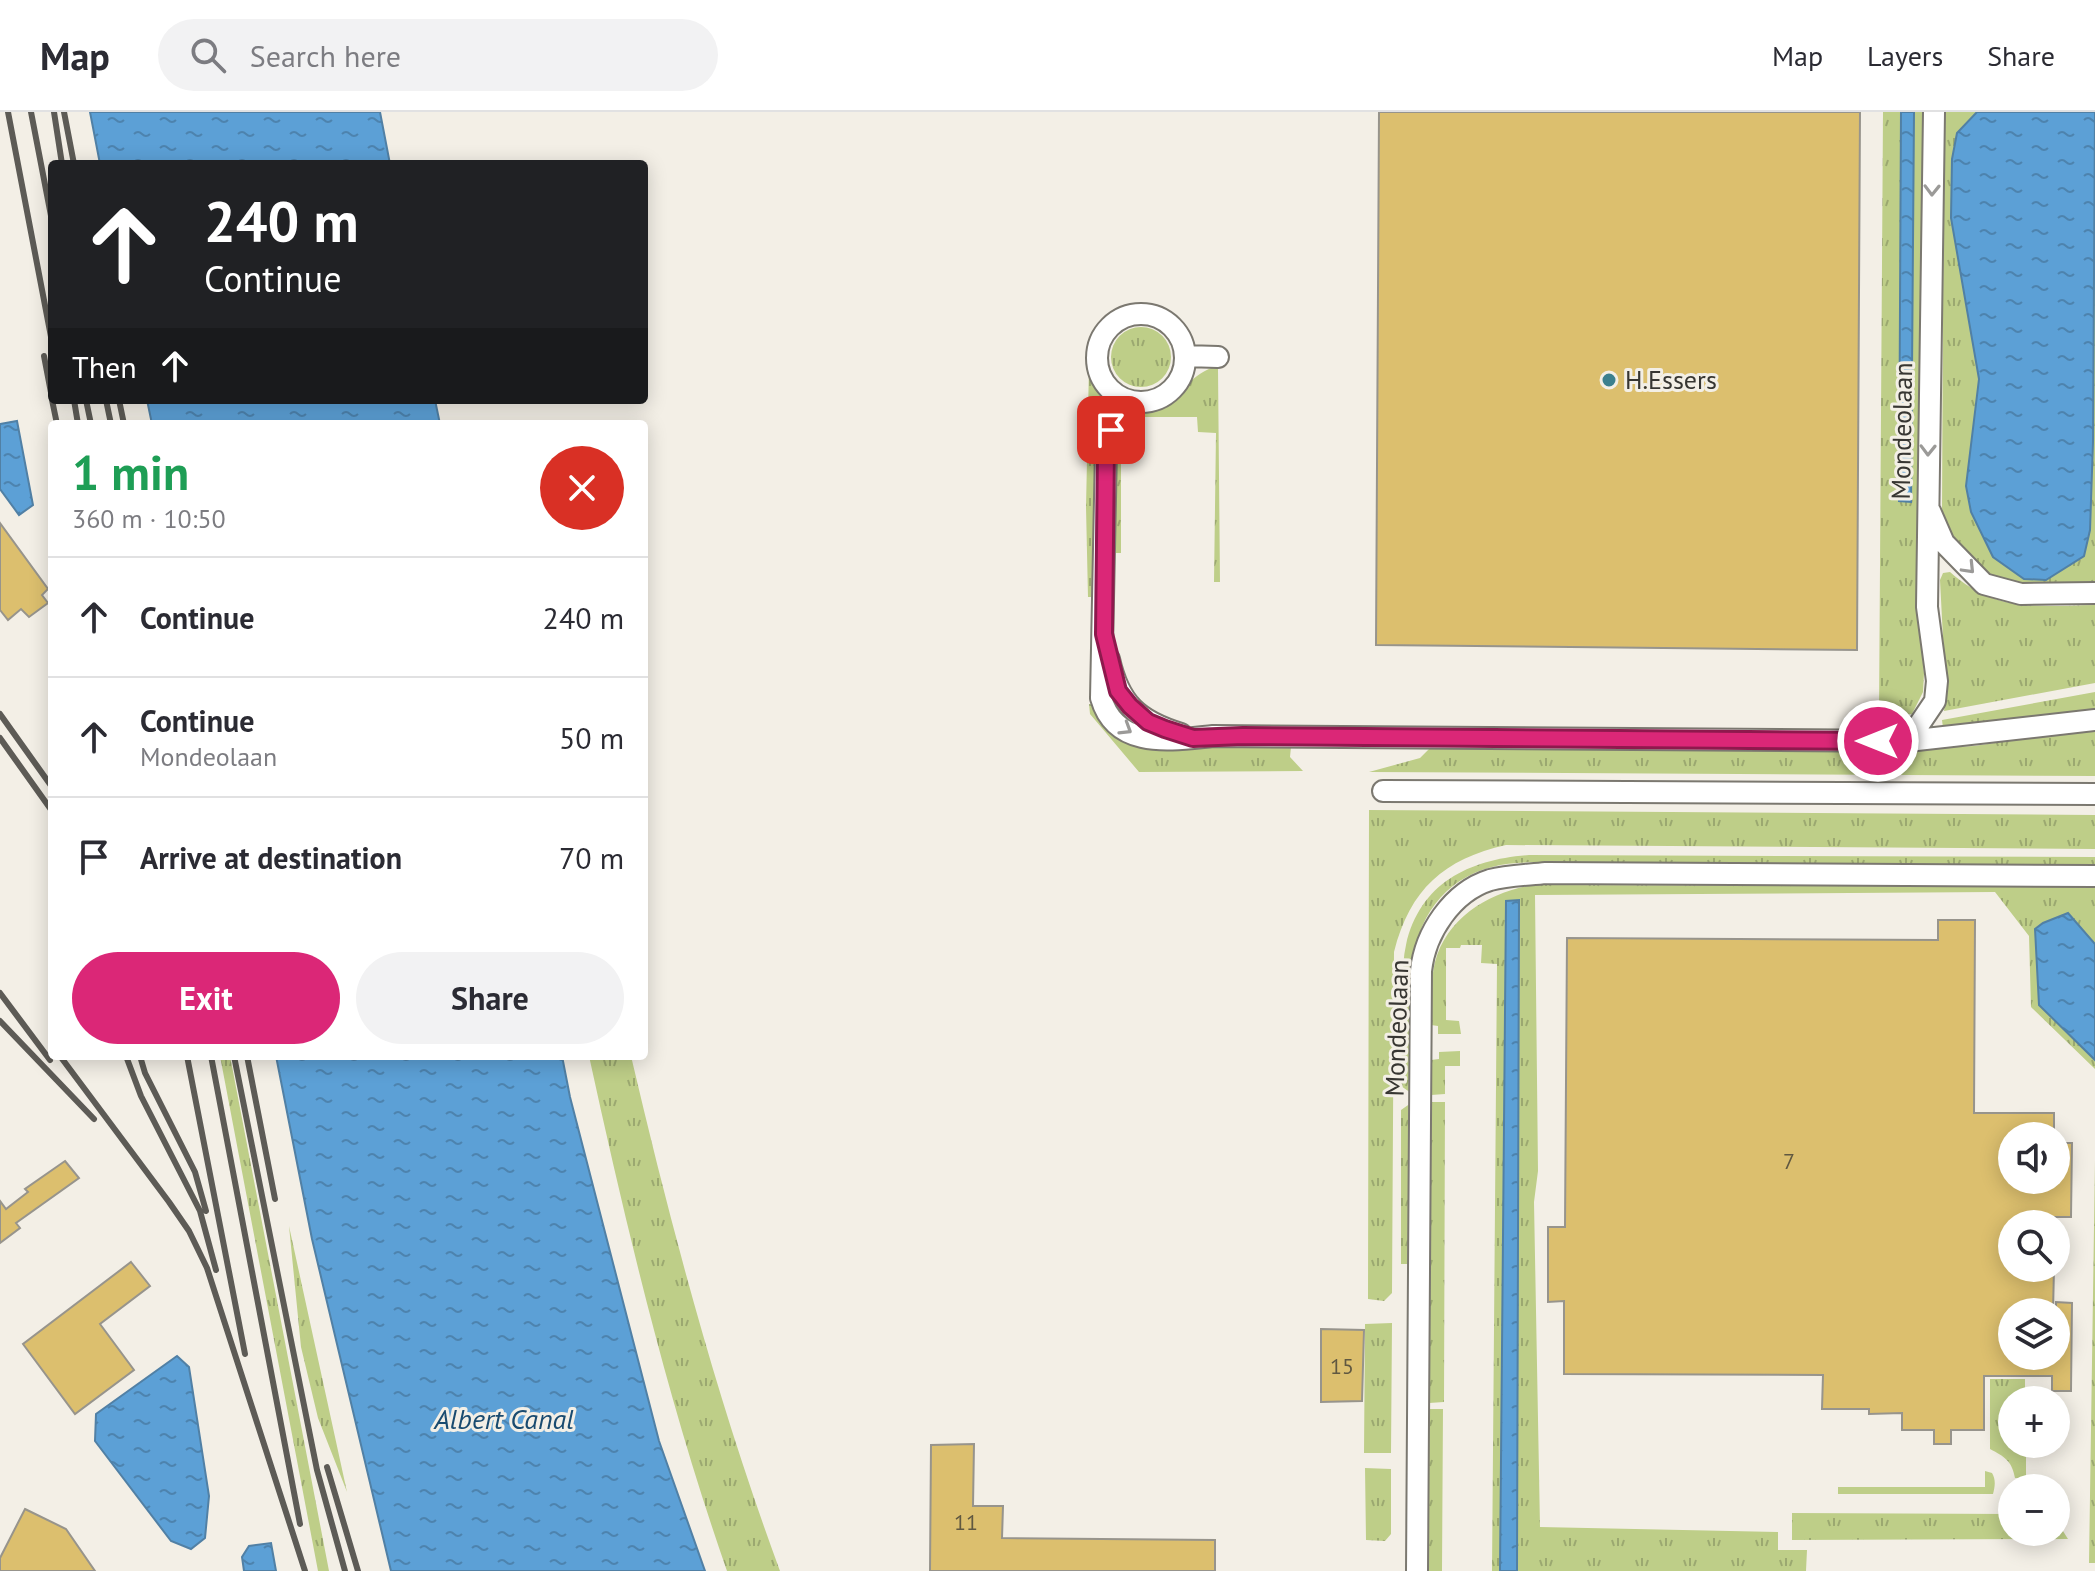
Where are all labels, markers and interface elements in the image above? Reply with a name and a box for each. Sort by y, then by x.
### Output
search box [158,19,718,91]
text: Map [40,31,110,80]
icon: search [186,33,230,77]
text: Search here [250,36,401,75]
text: Map [1772,37,1823,74]
text: Layers [1867,37,1943,74]
text: Share [1987,37,2055,74]
one-way arrow [1924,184,1941,197]
text: 240 m [204,185,359,257]
icon: ahead [72,192,176,296]
text: Continue [204,255,342,302]
icon: ahead [153,344,197,388]
text: Then [72,347,137,386]
street label: Mondeolaan [1884,362,1919,500]
place label: H.Essers [1625,363,1717,396]
marker: H.Essers [1600,371,1618,389]
pin [1077,396,1145,464]
icon: arrive [1089,408,1133,452]
text: 1 min [72,441,189,503]
one-way arrow [1919,444,1937,457]
button: close [540,446,624,530]
text: 360 m · 10:50 [72,502,226,535]
one-way arrow [1959,559,1974,573]
icon: ahead [72,595,116,639]
text: Continue [140,598,254,637]
text: 240 m [543,598,624,637]
position arrow [1836,699,1920,783]
text: Continue [140,701,254,740]
icon: ahead [72,715,116,759]
text: 50 m [559,718,624,757]
one-way arrow [1117,720,1131,735]
text: Mondeolaan [140,740,277,773]
icon: arrive [72,835,116,879]
text: Arrive at destination [140,838,402,877]
text: 70 m [559,838,624,877]
button: Exit [72,952,340,1044]
button: Share [356,952,624,1044]
street label: Mondeolaan [1378,959,1415,1097]
map controls [1998,1122,2070,1546]
button: sound [1998,1122,2070,1194]
house number: 7 [1783,1147,1795,1175]
button: search [1998,1210,2070,1282]
button: layers [1998,1298,2070,1370]
house number: 15 [1330,1352,1354,1380]
button: + [1998,1386,2070,1458]
water label: Albert Canal [433,1400,574,1437]
button: − [1998,1474,2070,1546]
house number: 11 [954,1508,978,1536]

